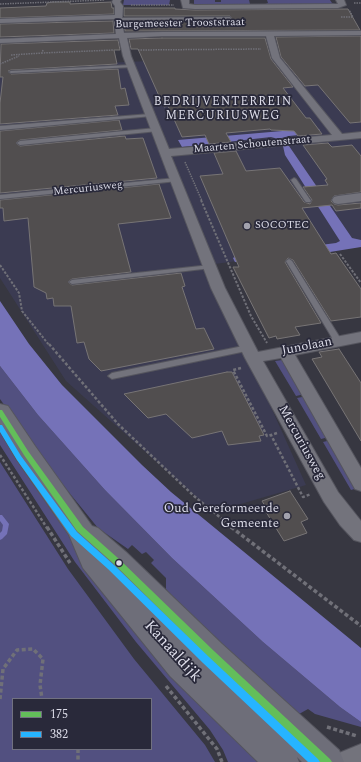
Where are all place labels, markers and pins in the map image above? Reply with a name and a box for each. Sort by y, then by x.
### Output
place label: SOCOTEC [255,219,309,233]
marker: SOCOTEC [242,221,252,231]
place label: Oud Gereformeerde Gemeente [164,501,279,532]
marker: Oud Gereformeerde Gemeente [282,511,292,521]
unlabelled marker [114,558,124,568]

